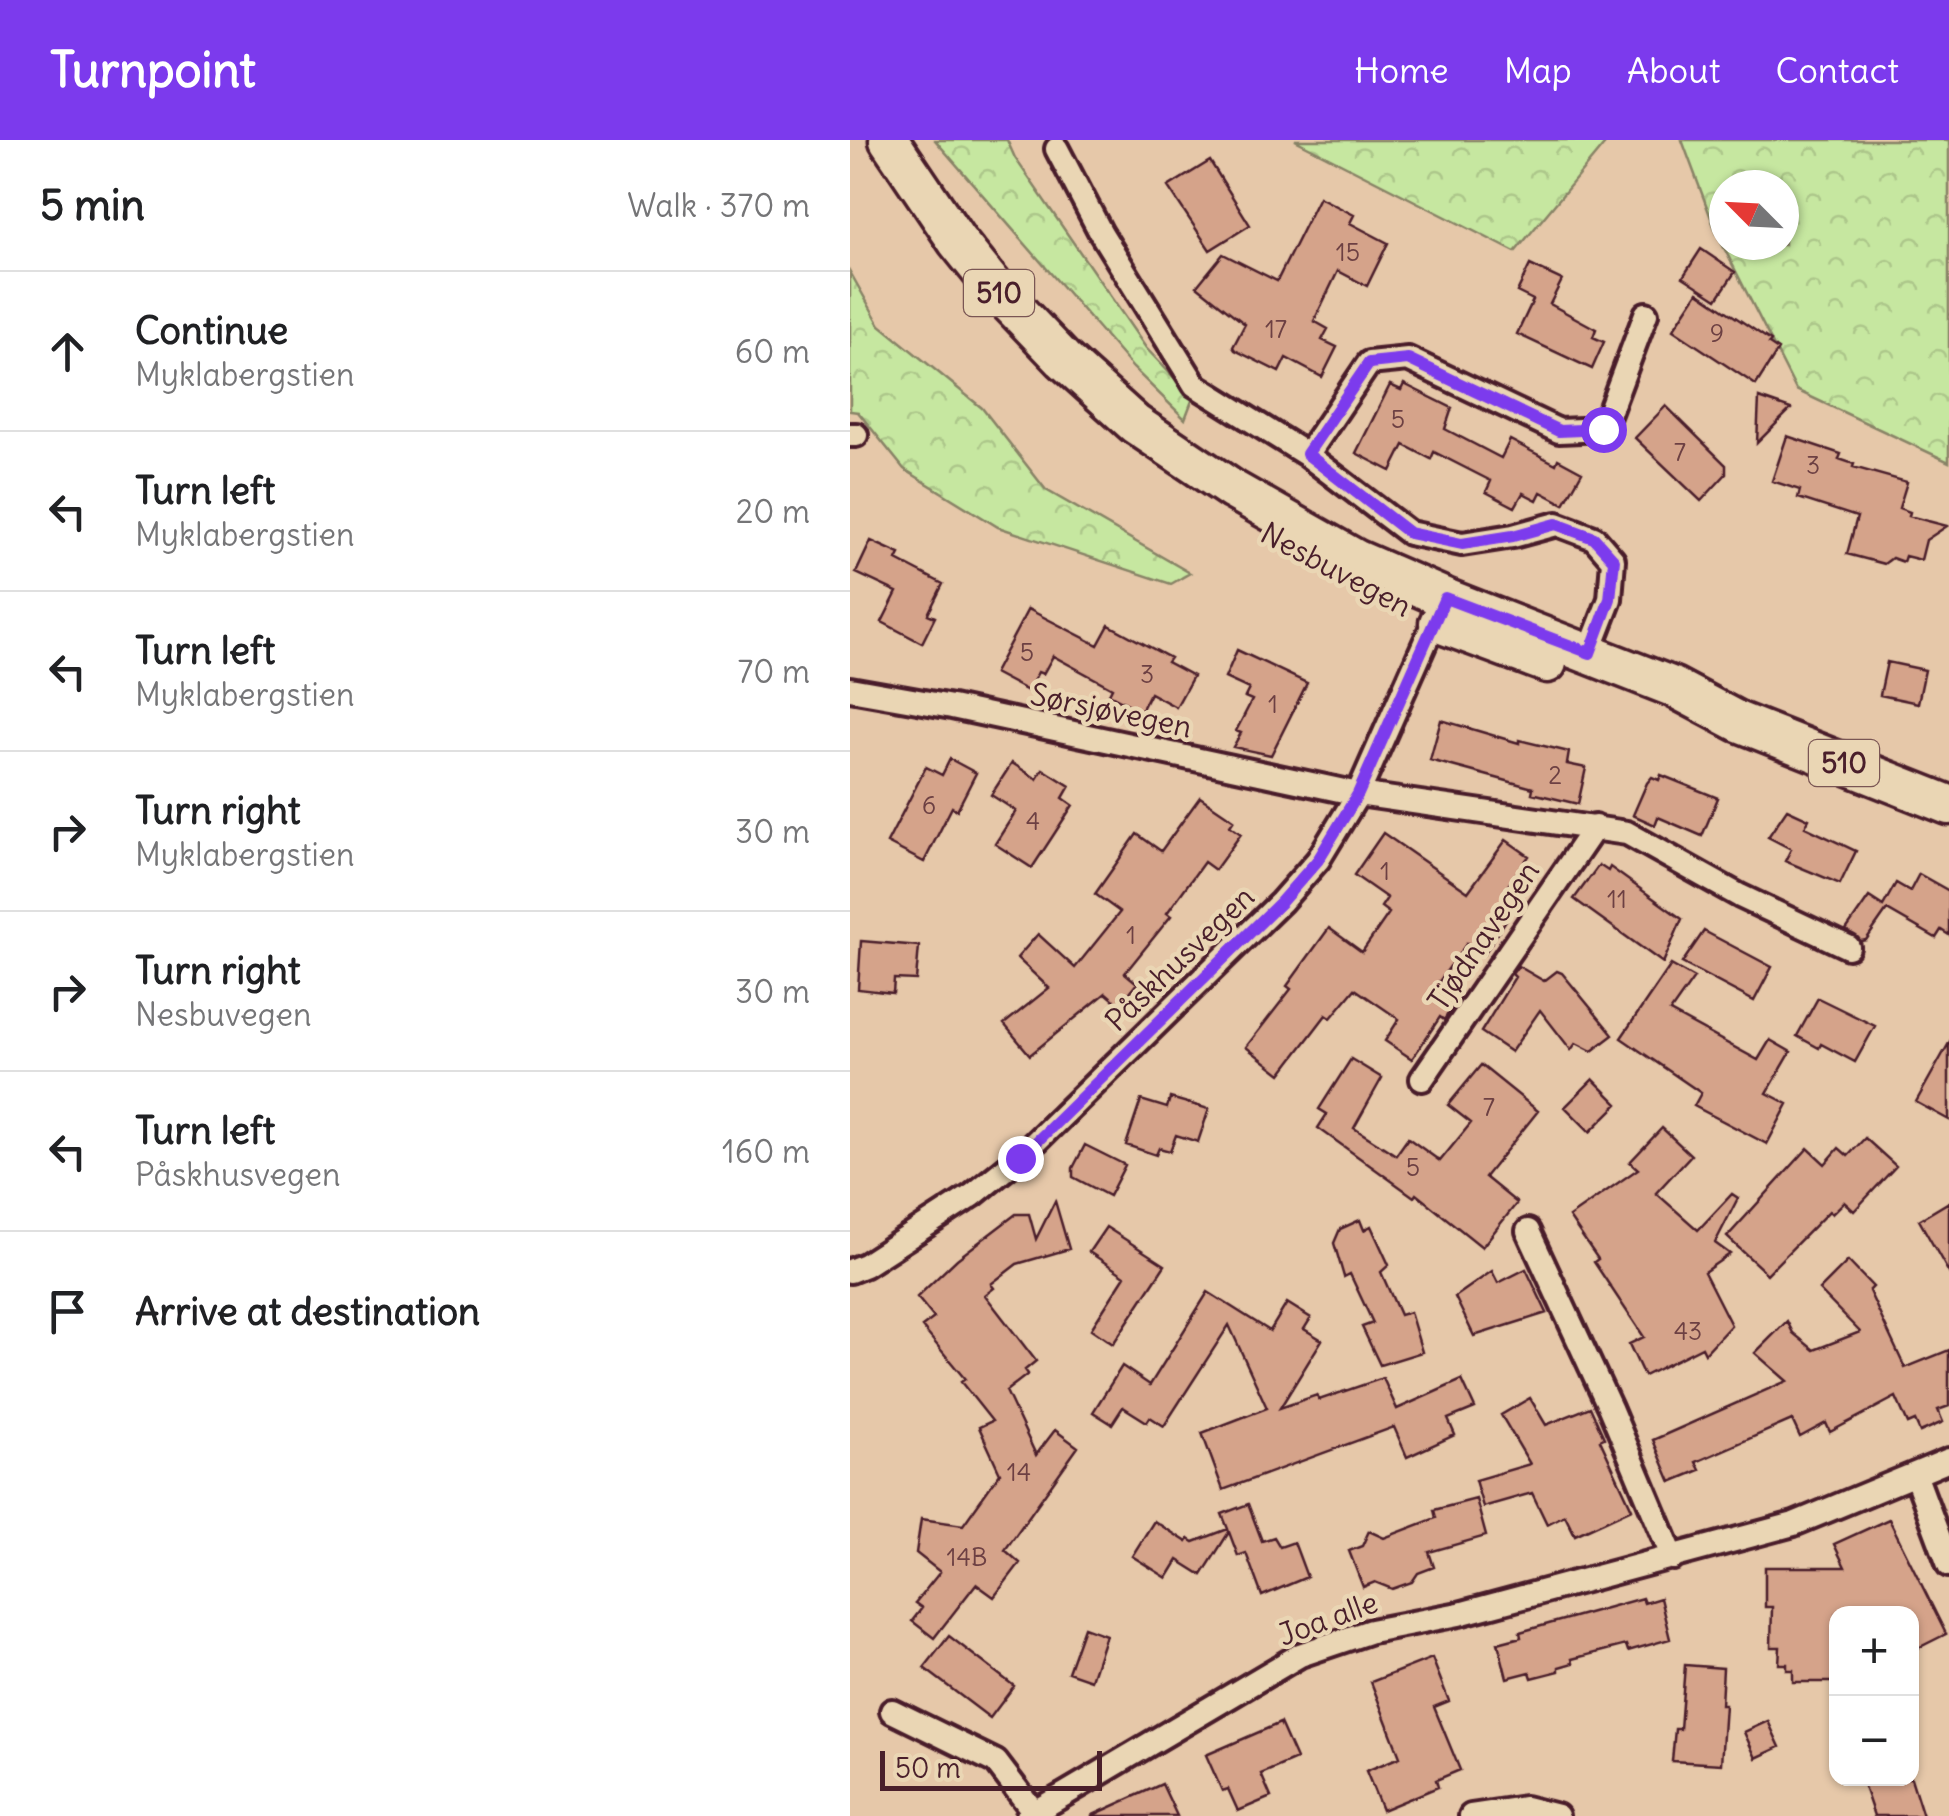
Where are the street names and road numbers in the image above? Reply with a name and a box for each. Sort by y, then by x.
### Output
road number: 510 [964,270,1034,316]
street label: Nesbuvegen [1255,514,1418,625]
street label: Sørsjøvegen [1027,674,1195,746]
road number: 510 [1809,740,1879,786]
street label: Tjødnavegen [1419,853,1547,1018]
street label: Påskhusvegen [1097,878,1262,1039]
street label: Joa alle [1273,1583,1383,1654]

